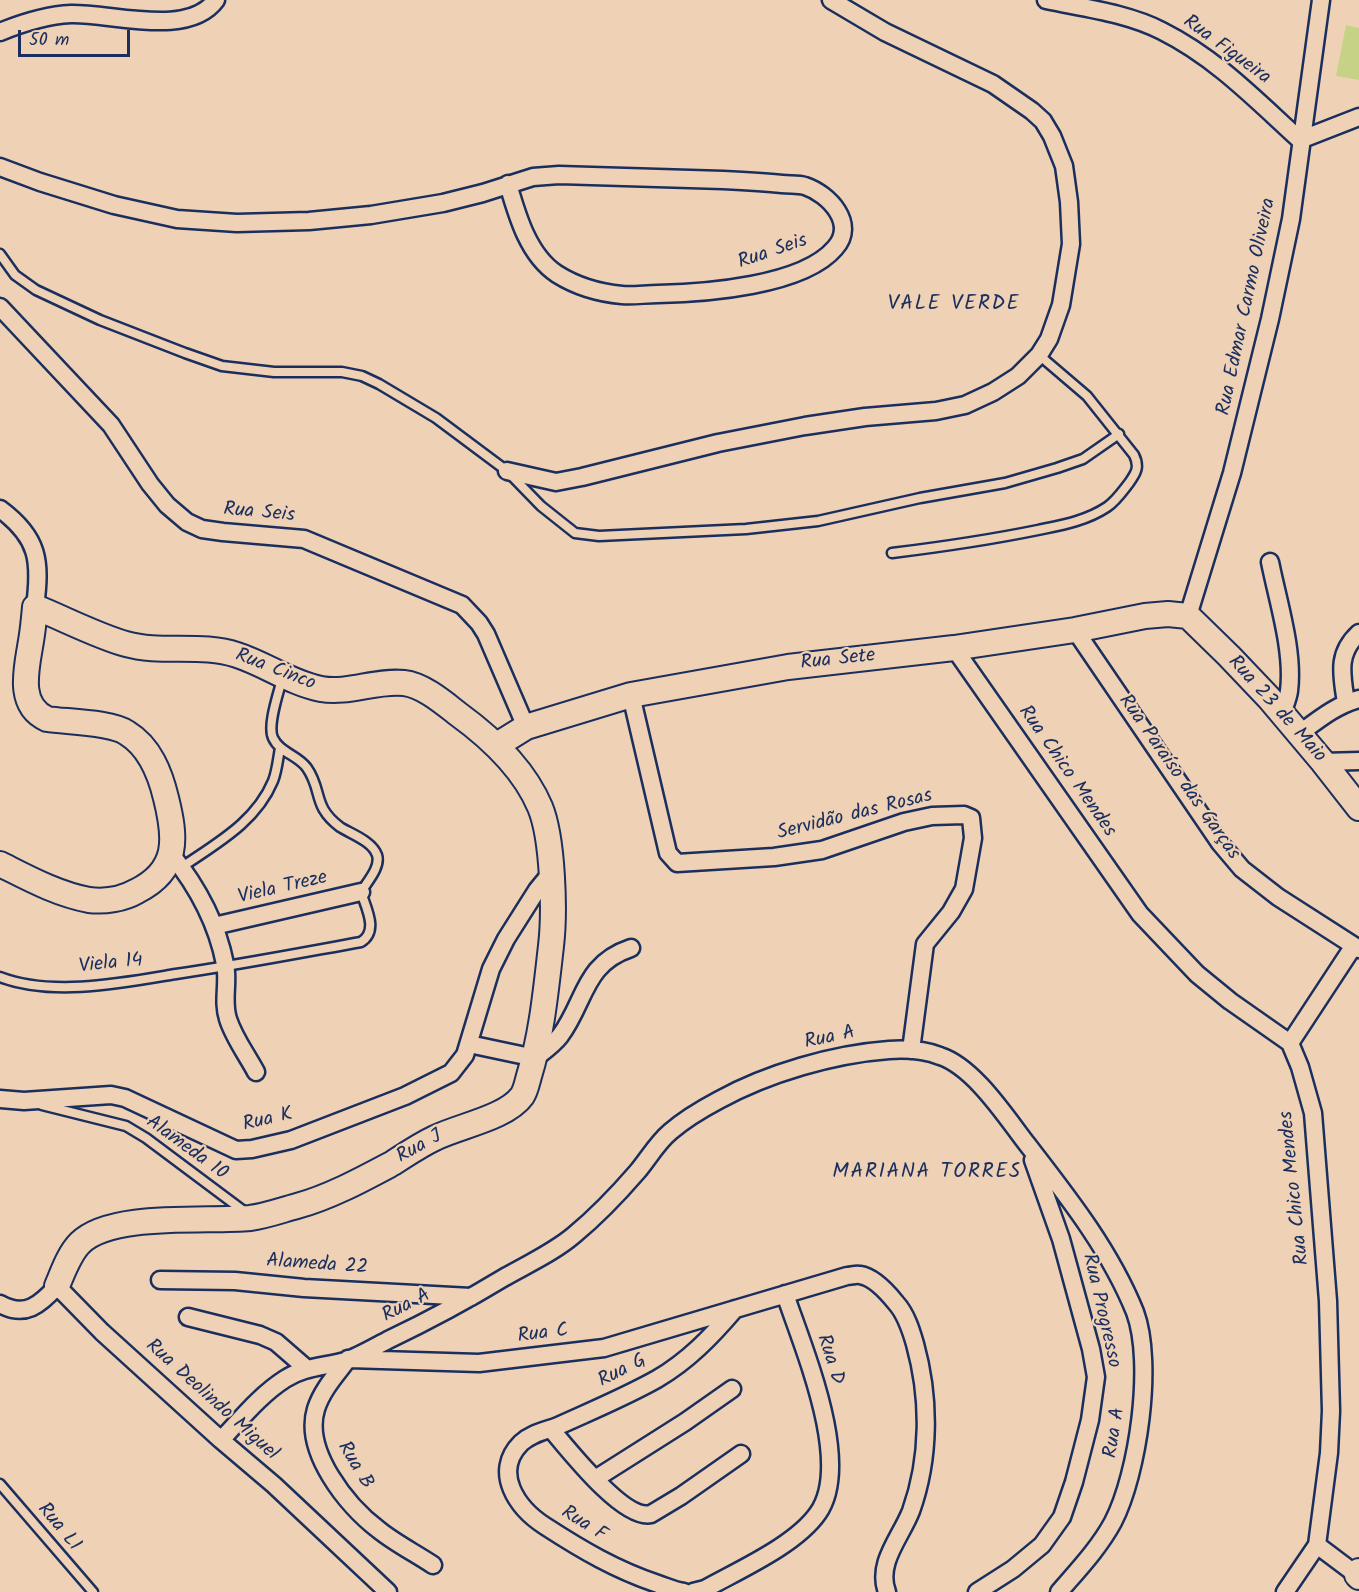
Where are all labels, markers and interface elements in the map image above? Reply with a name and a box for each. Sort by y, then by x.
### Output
street label: Rua Figueira [1177,11,1275,91]
scale bar [21,18,134,56]
text: 50 m [29,26,69,55]
street label: Rua Edmar Carmo Oliveira [1213,196,1283,418]
street label: Rua Seis [735,230,811,276]
district label: VALE VERDE [888,292,1020,318]
street label: Rua Seis [222,499,296,529]
street label: Rua Cinco [231,645,319,697]
street label: Rua Sete [799,645,877,677]
street label: Rua 23 de Maio [1222,652,1330,768]
street label: Rua Paraíso das Garças [1112,691,1244,865]
street label: Rua Chico Mendes [1012,702,1120,842]
street label: Servidão das Rosas [775,785,935,847]
street label: Viela Treze [236,867,330,911]
street label: Viela 14 [78,950,144,980]
street label: Rua A [803,1022,857,1056]
street label: Rua K [241,1104,295,1138]
street label: Rua Chico Mendes [1276,1110,1316,1266]
street label: Alameda 10 [141,1111,231,1187]
street label: Rua J [393,1126,447,1170]
district label: MARIANA TORRES [832,1160,1022,1186]
street label: Alameda 22 [265,1250,369,1282]
street label: Rua Progresso [1075,1252,1125,1370]
street label: Rua A [379,1285,435,1329]
street label: Rua C [516,1320,570,1350]
street label: Rua D [810,1332,848,1388]
street label: Rua Deolindo Miguel [140,1335,282,1467]
street label: Rua G [595,1350,651,1394]
street label: Rua A [1100,1406,1132,1460]
street label: Rua B [330,1438,378,1494]
street label: Rua L1 [31,1499,85,1557]
street label: Rua F [556,1502,610,1548]

